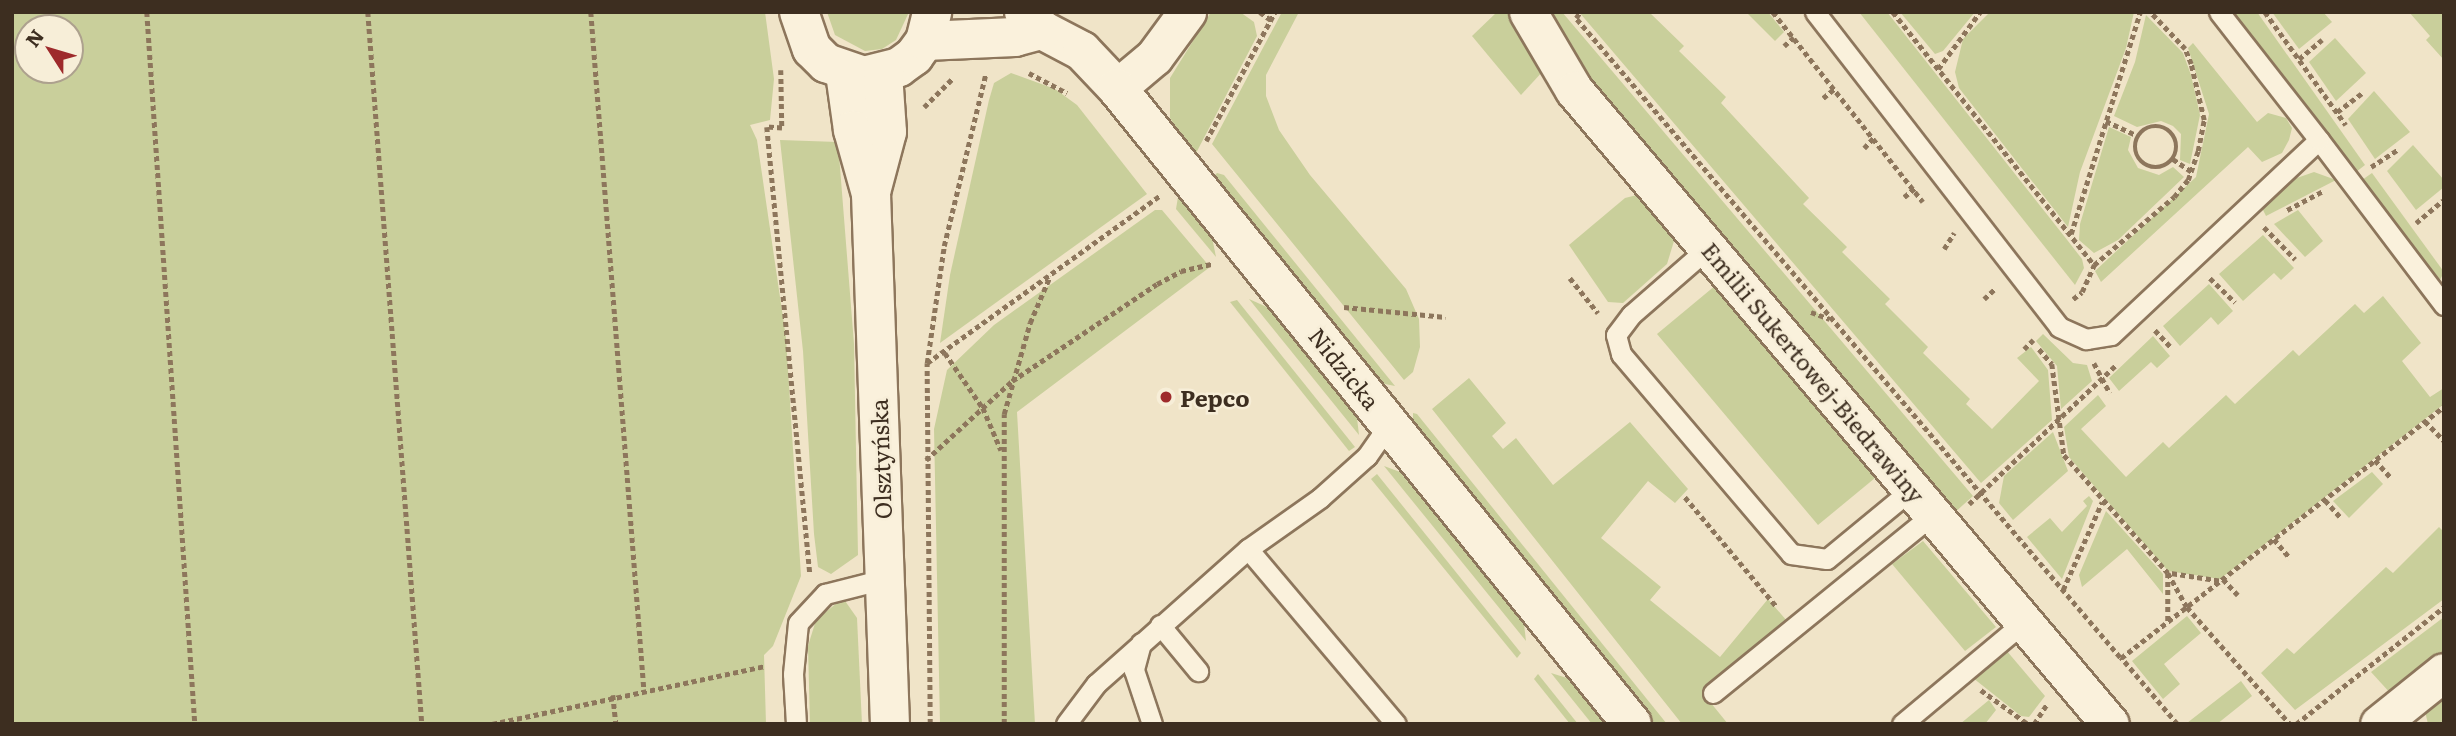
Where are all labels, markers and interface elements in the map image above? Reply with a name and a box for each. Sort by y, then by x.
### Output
north arrow [14,14,84,84]
text: N [18,23,50,52]
street label: Emilii Sukertowej-Biedrawiny [1697,236,1931,508]
street label: Nidzicka [1304,322,1386,414]
place label: Pepco [1180,383,1250,411]
marker: Pepco [1158,389,1174,405]
street label: Olsztyńska [864,398,896,520]

